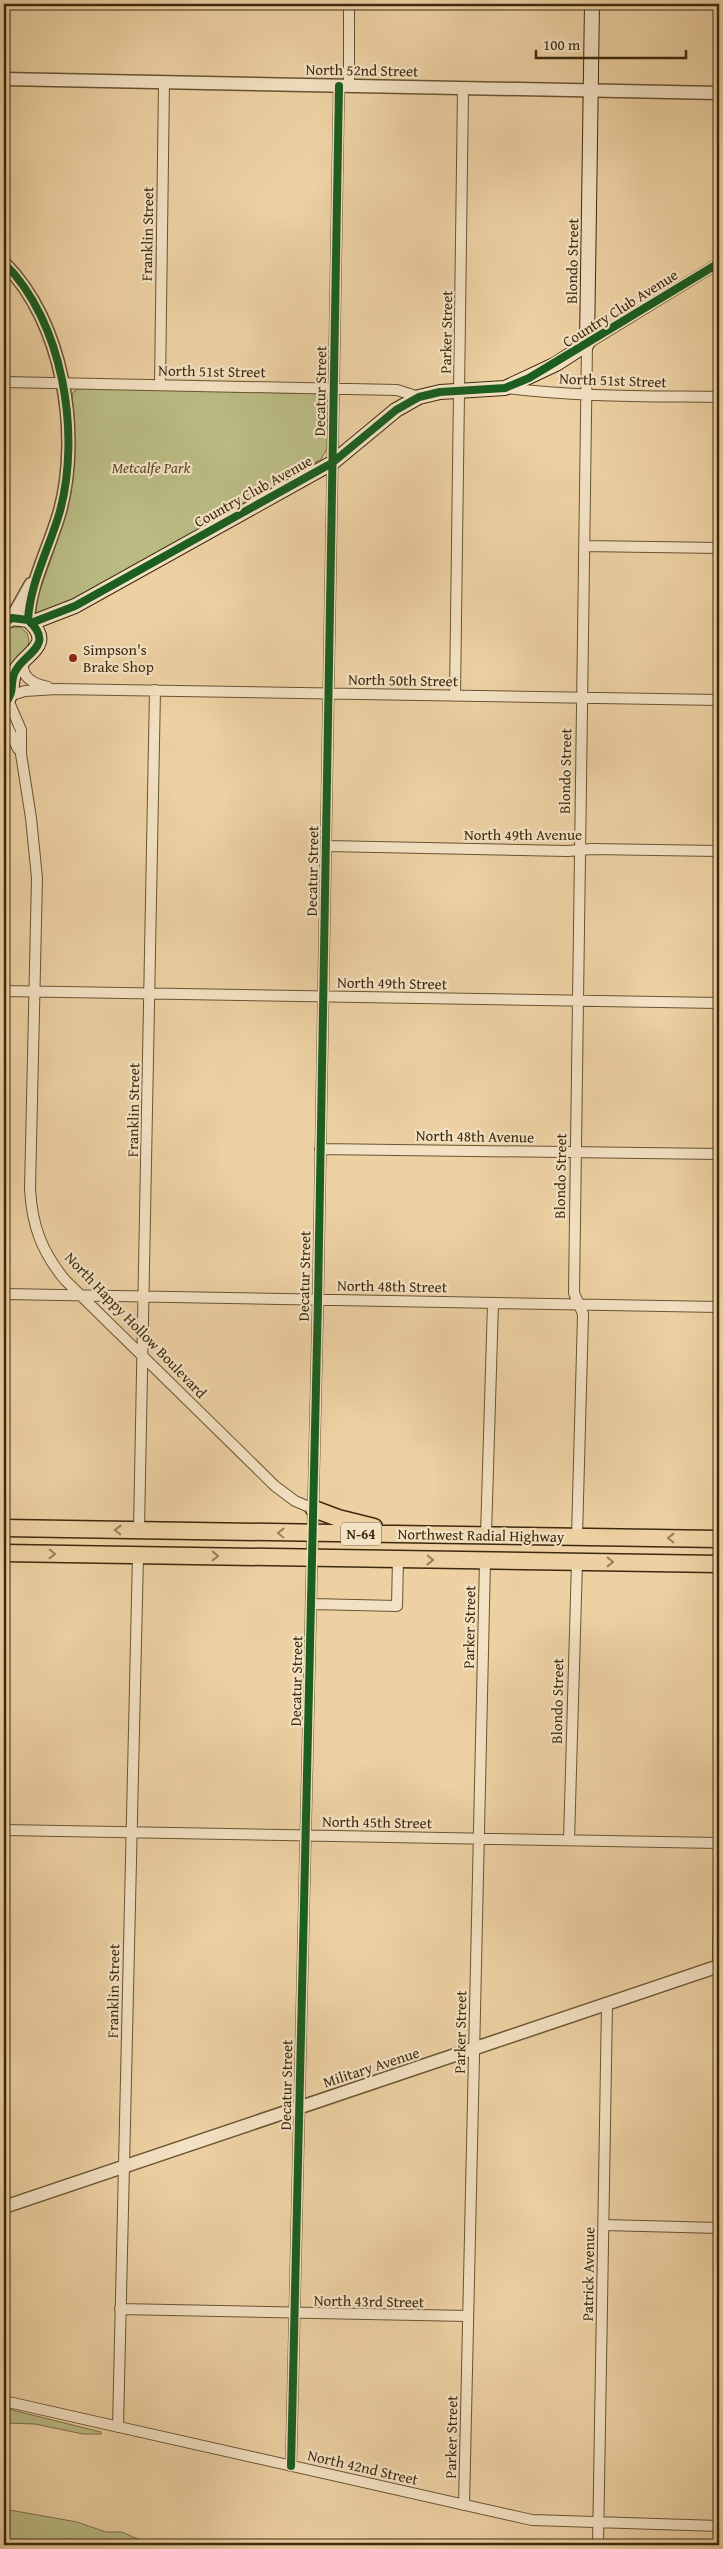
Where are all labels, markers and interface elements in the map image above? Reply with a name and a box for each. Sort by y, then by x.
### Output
scale bar [536,28,686,60]
text: 100 m [543,34,581,55]
street label: North 52nd Street [305,59,419,81]
street label: Franklin Street [136,186,158,281]
street label: Blondo Street [561,217,583,304]
street label: Country Club Avenue [558,264,682,352]
street label: Parker Street [435,290,457,374]
street label: Decatur Street [309,345,331,437]
street label: North 51st Street [158,360,267,382]
street label: North 51st Street [559,368,668,392]
street label: Country Club Avenue [190,450,316,532]
park label: Metcalfe Park [112,457,191,478]
place label: Simpson's Brake Shop [83,639,154,677]
marker: Simpson's Brake Shop [67,652,79,664]
street label: North 50th Street [348,669,459,691]
street label: Blondo Street [554,727,576,814]
street label: North 49th Avenue [464,824,582,845]
street label: Decatur Street [301,825,323,917]
street label: North 49th Street [337,972,448,994]
street label: Franklin Street [122,1062,144,1157]
street label: North 48th Avenue [416,1124,534,1148]
street label: Blondo Street [549,1132,571,1219]
street label: Decatur Street [293,1230,315,1322]
street label: North Happy Hollow Boulevard [60,1247,212,1403]
street label: North 48th Street [337,1275,448,1297]
road number: N-64 [341,1522,381,1546]
street label: Northwest Radial Highway [397,1523,565,1547]
one-way arrow [114,1525,122,1535]
one-way arrow [276,1528,284,1538]
one-way arrow [666,1533,674,1543]
one-way arrow [49,1549,57,1559]
one-way arrow [211,1551,219,1562]
one-way arrow [426,1555,434,1565]
one-way arrow [606,1557,614,1567]
street label: Parker Street [458,1585,480,1669]
street label: Decatur Street [285,1635,307,1727]
street label: Blondo Street [546,1657,568,1744]
street label: North 45th Street [322,1811,433,1833]
street label: Franklin Street [102,1943,124,2038]
street label: Parker Street [449,1990,471,2074]
street label: Decatur Street [275,2039,297,2131]
street label: Military Avenue [320,2042,422,2092]
street label: Patrick Avenue [577,2227,599,2321]
street label: North 43rd Street [314,2290,425,2312]
street label: Parker Street [440,2395,462,2479]
street label: North 42nd Street [306,2444,421,2490]

